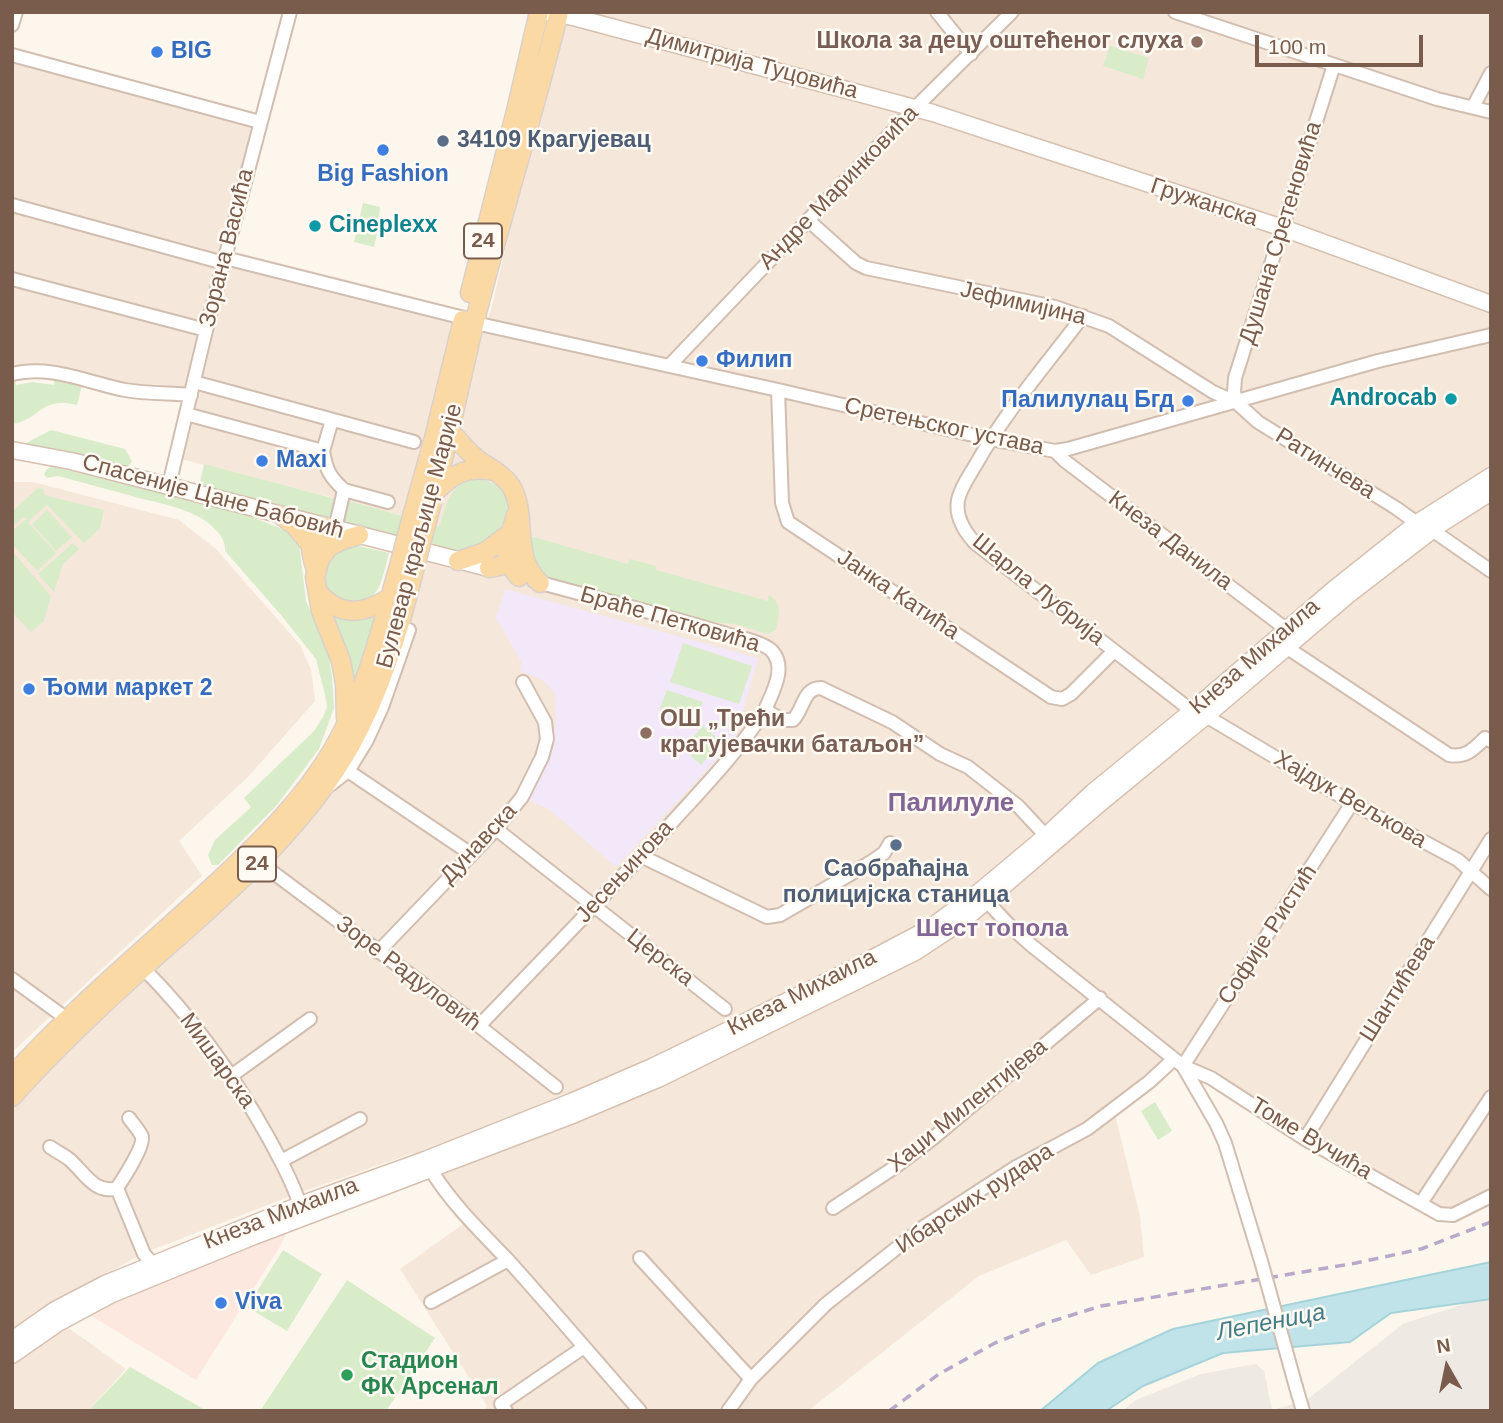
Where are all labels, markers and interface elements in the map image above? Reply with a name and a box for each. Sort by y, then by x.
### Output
scale bar [1258,21,1426,65]
street label: Димитрија Туцовића [643,22,861,106]
place label: Школа за децу оштећеног слуха [817,28,1183,56]
marker: Школа за децу оштећеног слуха [1189,34,1205,50]
text: 100 m [1268,35,1326,58]
place label: BIG [171,38,212,66]
marker: BIG [149,44,165,60]
street label: Андре Маринковића [753,100,925,276]
street label: Душана Сретеновића [1234,118,1328,348]
place label: 34109 Крагујевац [457,127,651,155]
marker: 34109 Крагујевац [435,133,451,149]
marker: Big Fashion [375,142,391,158]
place label: Big Fashion [317,161,449,189]
street label: Зорана Васића [194,166,260,330]
street label: Гружанска [1147,173,1261,233]
place label: Cineplexx [329,212,438,240]
marker: Cineplexx [307,218,323,234]
road number: 24 [464,224,502,258]
street label: Јефимијина [957,276,1089,332]
place label: Филип [716,347,792,375]
marker: Филип [694,353,710,369]
place label: Androcab [1330,385,1437,413]
place label: Палилулац Бгд [1001,387,1174,415]
marker: Androcab [1443,391,1459,407]
street label: Сретењског устава [842,392,1046,462]
marker: Палилулац Бгд [1180,393,1196,409]
street label: Булевар краљице Марије [371,401,469,671]
street label: Ратинчева [1270,422,1380,506]
place label: Maxi [276,447,327,475]
street label: Спасеније Цане Бабовић [79,449,347,545]
marker: Maxi [254,453,270,469]
street label: Кнеза Данила [1102,485,1238,597]
street label: Шарла Лубрија [966,528,1110,652]
street label: Јанка Катића [832,544,964,646]
street label: Браће Петковића [577,581,763,659]
street label: Кнеза Михаила [1184,593,1326,721]
place label: Ђоми маркет 2 [43,675,213,703]
marker: Ђоми маркет 2 [21,681,37,697]
place label: ОШ „Трећи крагујевачки батаљон” [660,706,924,760]
marker: ОШ „Трећи крагујевачки батаљон” [638,725,654,741]
street label: Хајдук Вељкова [1269,745,1431,855]
district label: Палилуле [888,788,1014,820]
street label: Дунавска [435,798,523,890]
street label: Јесењинова [570,815,680,929]
marker: Саобраћајна полицијска станица [888,837,904,853]
road number: 24 [238,846,276,882]
place label: Саобраћајна полицијска станица [783,856,1009,910]
street label: Софије Ристић [1212,860,1324,1010]
street label: Зоре Радуловић [330,910,486,1038]
district label: Шест топола [916,915,1068,943]
street label: Церска [621,923,699,993]
street label: Шантићева [1354,931,1442,1047]
street label: Кнеза Михаила [723,944,881,1042]
street label: Мишарска [173,1008,261,1114]
street label: Хаџи Милентијева [883,1033,1053,1179]
street label: Томе Вучића [1245,1092,1377,1186]
street label: Ибарских рудара [891,1138,1059,1260]
street label: Кнеза Михаила [200,1172,362,1256]
place label: Viva [235,1289,282,1317]
marker: Viva [213,1295,229,1311]
water label: Лепеница [1214,1298,1328,1348]
north arrow [1412,1332,1482,1402]
text: N [1435,1334,1452,1357]
place label: Стадион ФК Арсенал [361,1348,499,1402]
marker: Стадион ФК Арсенал [339,1367,355,1383]

